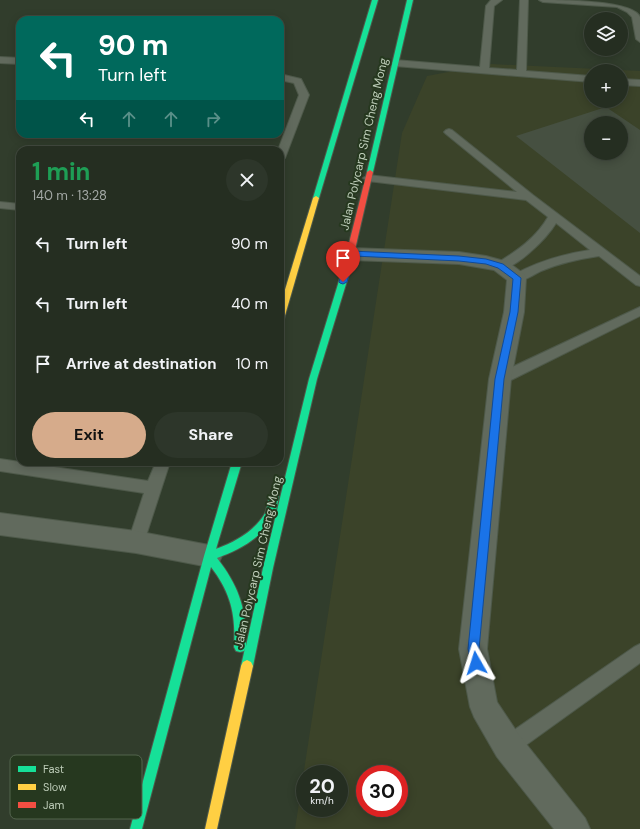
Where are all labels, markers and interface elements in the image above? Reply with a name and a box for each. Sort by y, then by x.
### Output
map controls [584,12,628,160]
button: layers [584,12,628,56]
text: 90 m [98,27,168,64]
icon: left [32,32,84,84]
street label: Jalan Polycarp Sim Cheng Mong [336,56,392,232]
text: Turn left [98,63,167,87]
button: + [584,64,628,108]
icon: left [76,108,98,130]
icon: ahead [118,108,140,130]
icon: ahead [160,108,182,130]
icon: right [202,108,224,130]
button: − [584,116,628,160]
text: 1 min [32,156,90,187]
button: close [226,159,268,201]
text: 140 m · 13:28 [32,187,107,204]
icon: left [32,233,54,255]
text: Turn left [66,234,127,254]
text: 90 m [231,234,268,254]
pin [326,241,360,282]
icon: arrive [332,247,354,269]
icon: left [32,293,54,315]
text: Turn left [66,294,127,314]
text: 40 m [231,294,268,314]
icon: arrive [32,353,54,375]
text: Arrive at destination [66,354,217,374]
text: 10 m [236,354,268,374]
button: Exit [32,412,146,458]
button: Share [154,412,268,458]
street label: Jalan Polycarp Sim Cheng Mong [230,474,286,650]
position arrow [455,642,497,684]
legend [10,755,142,819]
text: Fast [43,762,64,776]
speed limit sign: 30 [356,765,408,817]
text: 20 [309,773,335,799]
text: Slow [43,780,67,794]
text: km/h [310,794,334,807]
text: Jam [43,798,64,812]

